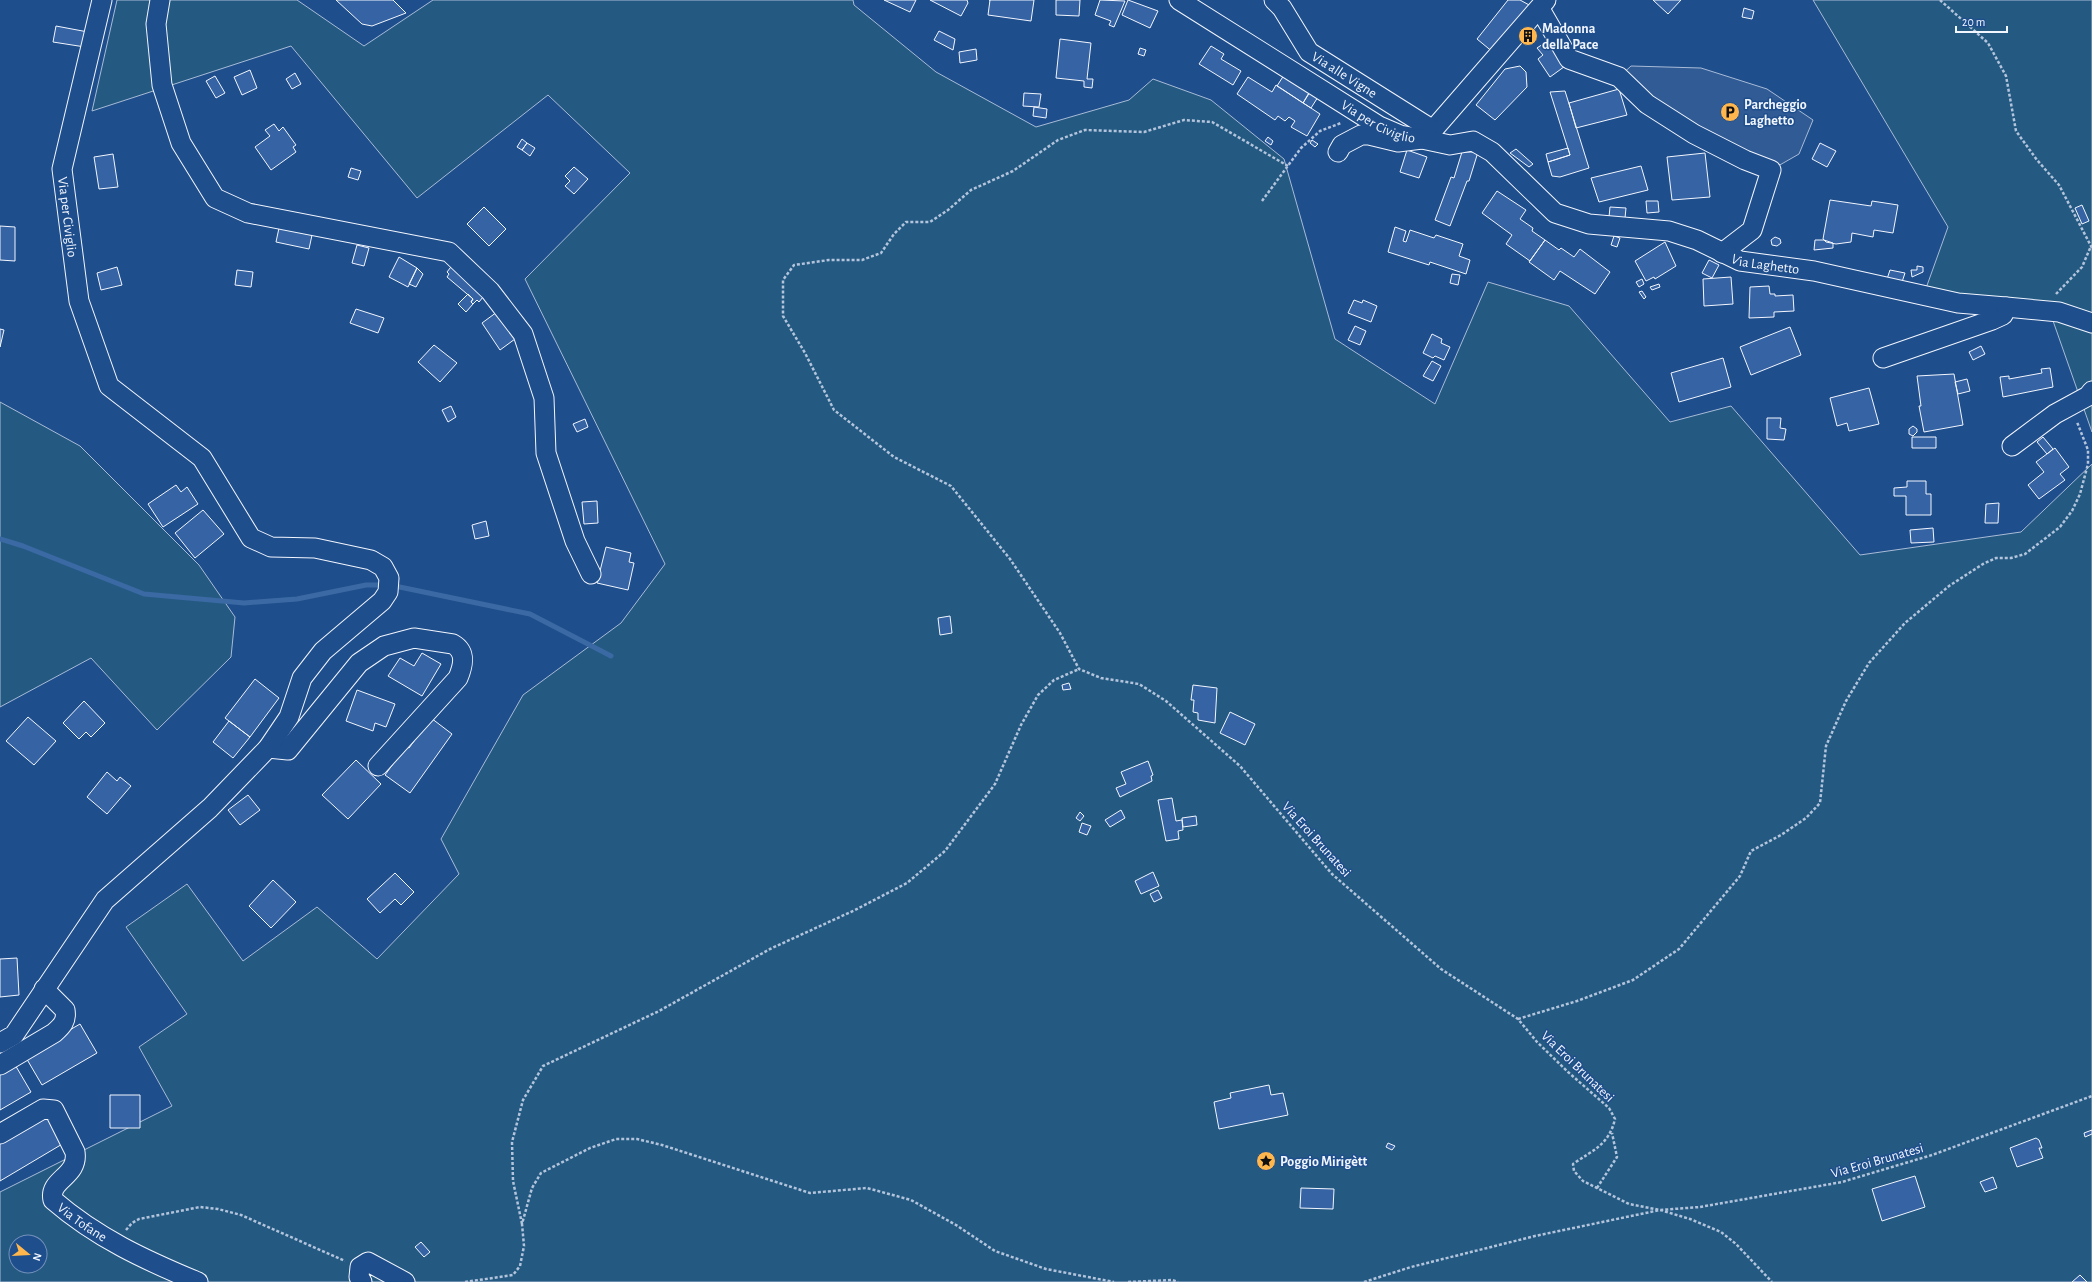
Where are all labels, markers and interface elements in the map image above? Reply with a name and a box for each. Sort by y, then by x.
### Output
scale bar [1956,8,2007,34]
text: 20 m [1962,16,1985,28]
place label: Madonna della Pace [1542,22,1599,52]
building icon: Madonna della Pace [1517,25,1539,47]
street label: Via alle Vigne [1309,50,1379,101]
street label: Via per Civiglio [1338,98,1416,146]
place label: Parcheggio Laghetto [1744,98,1807,128]
parking icon: Parcheggio Laghetto [1719,101,1741,123]
street label: Via per Civiglio [55,176,79,258]
street label: Via Laghetto [1729,252,1800,277]
street label: Via Eroi Brunatesi [1279,799,1353,880]
street label: Via Eroi Brunatesi [1538,1028,1617,1105]
street label: Via Eroi Brunatesi [1829,1141,1925,1181]
place icon: Poggio Mirigètt [1255,1150,1277,1172]
place label: Poggio Mirigètt [1280,1155,1368,1169]
street label: Via Tofane [54,1201,109,1245]
north arrow [8,1234,48,1274]
text: N [31,1252,43,1262]

